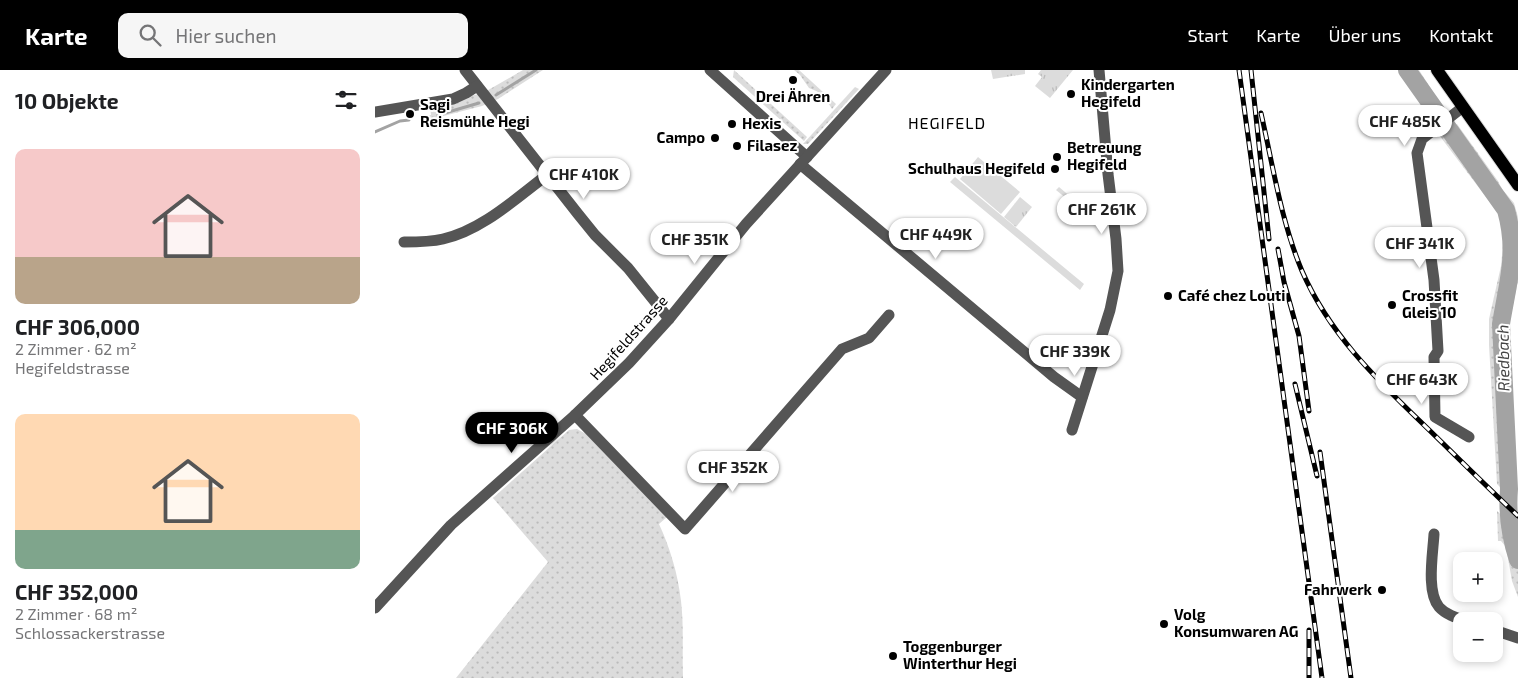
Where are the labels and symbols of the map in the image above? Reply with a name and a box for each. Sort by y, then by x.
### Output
marker: Drei Ähren [787,74,799,86]
place label: Kindergarten Hegifeld [1081,75,1175,110]
place label: Drei Ähren [756,87,830,105]
marker: Kindergarten Hegifeld [1065,88,1077,100]
place label: Sagi Reismühle Hegi [420,95,530,130]
pin: CHF 485K [1353,104,1457,147]
marker: Sagi Reismühle Hegi [404,108,416,120]
district label: HEGIFELD [908,113,986,132]
place label: Hexis [742,114,781,132]
marker: Hexis [726,118,738,130]
place label: Campo [657,128,705,146]
marker: Campo [709,132,721,144]
place label: Filasez [747,136,797,154]
place label: Betreuung Hegifeld [1067,138,1142,173]
marker: Filasez [731,140,743,152]
marker: Betreuung Hegifeld [1051,151,1063,163]
pin: CHF 410K [532,158,636,200]
place label: Schulhaus Hegifeld [908,159,1045,177]
marker: Schulhaus Hegifeld [1049,163,1061,175]
pin: CHF 261K [1050,192,1154,235]
pin: CHF 449K [884,218,988,260]
pin: CHF 351K [643,222,747,265]
pin: CHF 341K [1368,226,1472,269]
place label: Café chez Louti [1178,286,1285,304]
place label: Crossfit Gleis 10 [1402,286,1458,321]
marker: Café chez Louti [1162,290,1174,302]
street label: Hegifeldstrasse [586,291,671,383]
marker: Crossfit Gleis 10 [1386,299,1398,311]
water label: Riedbach [1492,324,1513,392]
pin: CHF 339K [1023,334,1127,377]
pin: CHF 643K [1370,362,1474,405]
pin: CHF 306K [460,412,564,454]
pin: CHF 352K [681,450,785,493]
place label: Fahrwerk [1304,580,1373,598]
marker: Fahrwerk [1376,584,1388,596]
place label: Volg Konsumwaren AG [1174,605,1299,640]
marker: Volg Konsumwaren AG [1158,618,1170,630]
place label: Toggenburger Winterthur Hegi [903,637,1017,672]
marker: Toggenburger Winterthur Hegi [887,650,899,662]

